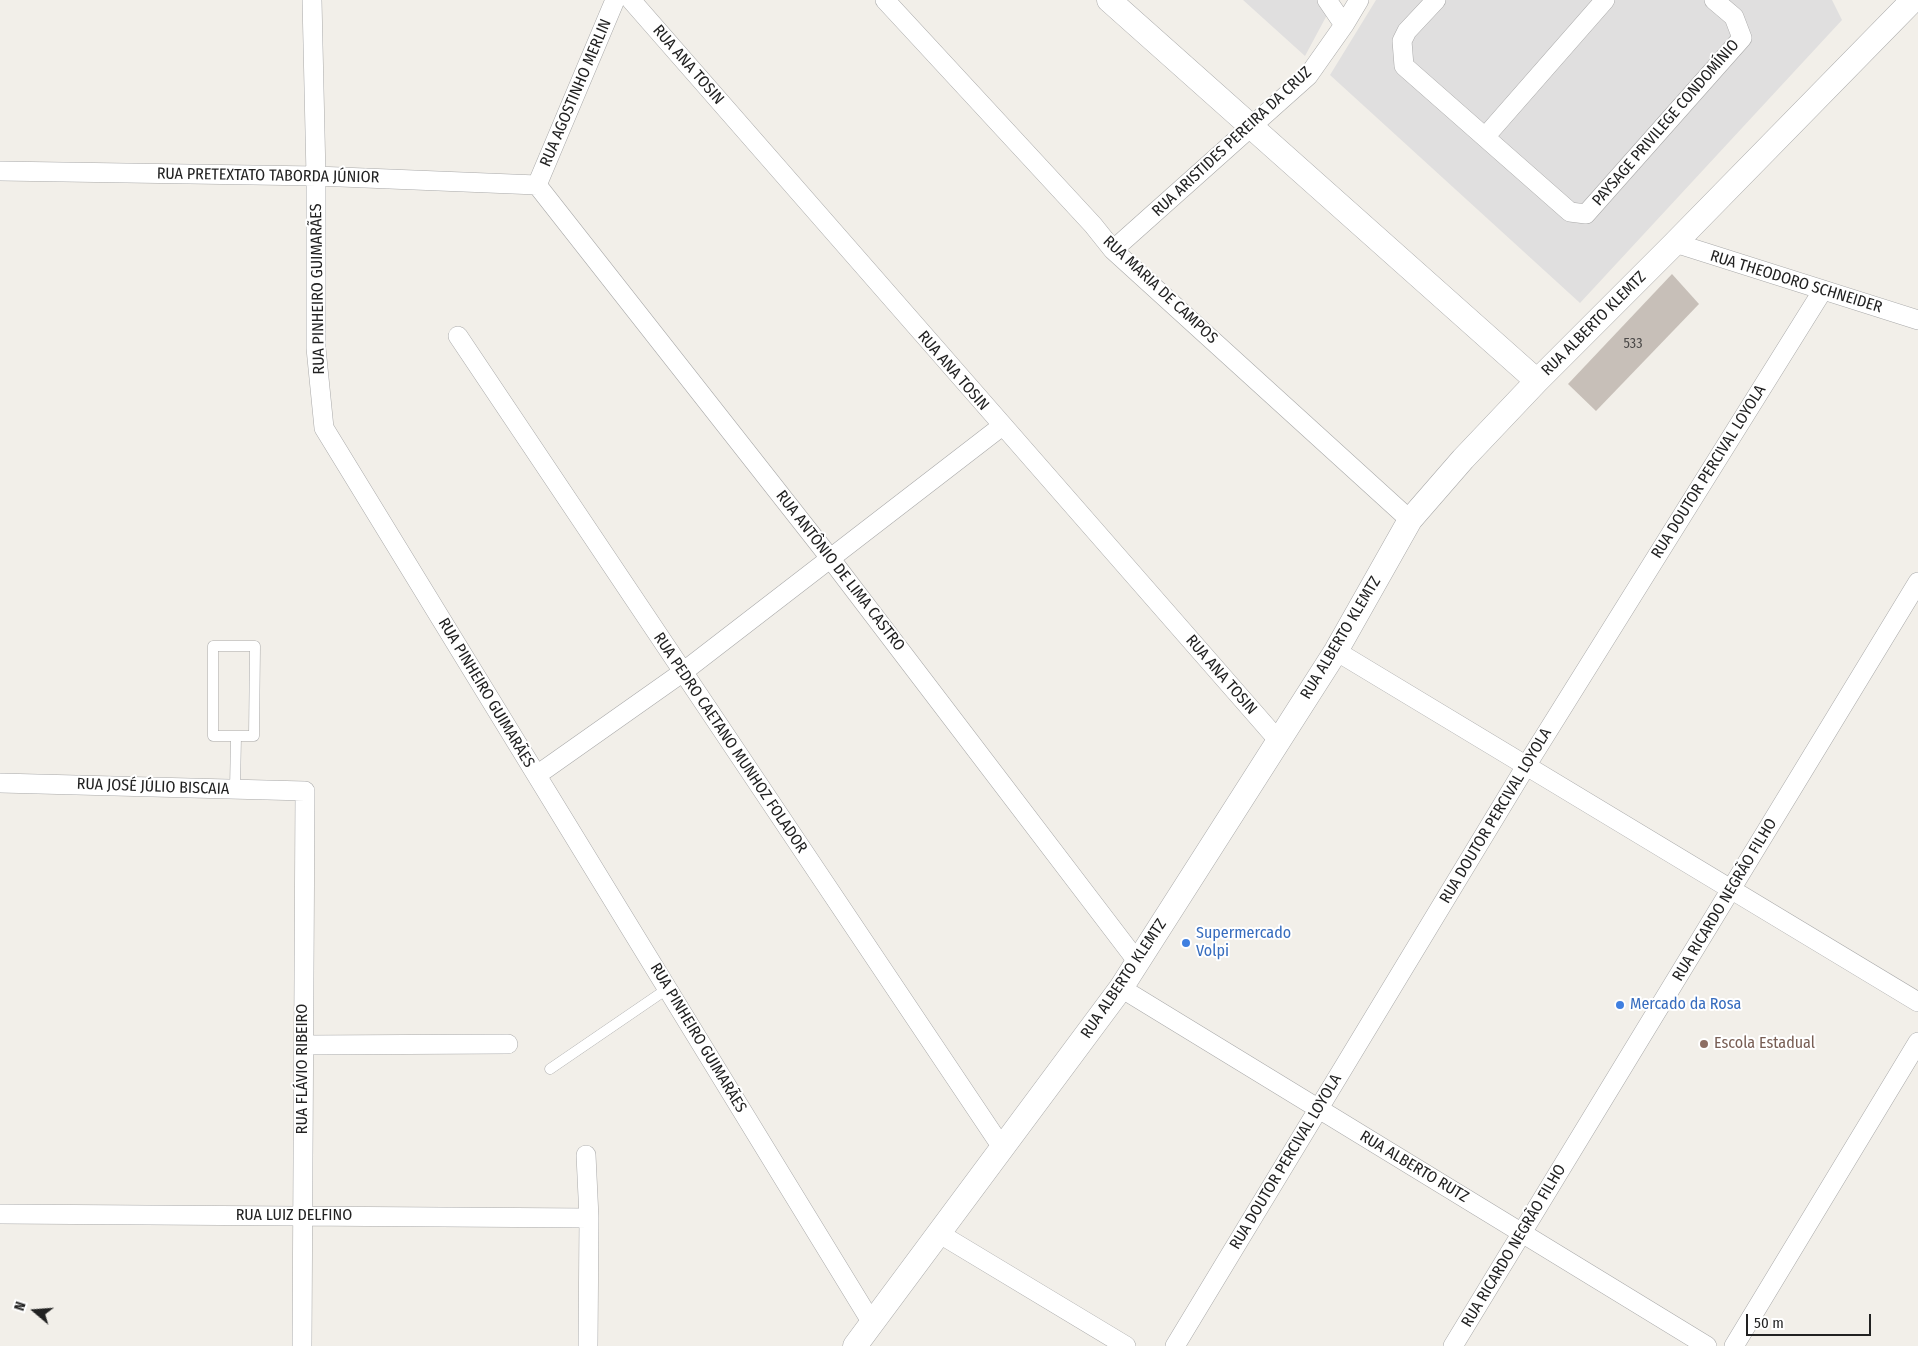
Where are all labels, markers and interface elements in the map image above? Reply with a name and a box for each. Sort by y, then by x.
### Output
street label: RUA AGOSTINHO MERLIN [536,16,616,170]
street label: RUA ANA TOSIN [648,21,728,109]
street label: PAYSAGE PRIVILEGE CONDOMÍNIO [1589,36,1743,210]
street label: RUA ARISTIDES PEREIRA DA CRUZ [1148,63,1316,221]
street label: RUA PRETEXTATO TABORDA JÚNIOR [157,164,379,188]
street label: RUA PINHEIRO GUIMARÃES [307,203,329,375]
street label: RUA MARIA DE CAMPOS [1099,232,1221,348]
street label: RUA THEODORO SCHNEIDER [1708,247,1884,317]
street label: RUA ALBERTO KLEMTZ [1538,268,1650,380]
street label: RUA ANA TOSIN [913,327,993,415]
house number: 533 [1624,336,1642,352]
street label: RUA DOUTOR PERCIVAL LOYOLA [1648,382,1770,562]
street label: RUA ANTÔNIO DE LIMA CASTRO [771,487,909,655]
street label: RUA ALBERTO KLEMTZ [1297,573,1385,703]
street label: RUA PINHEIRO GUIMARÃES [434,615,538,771]
street label: RUA PEDRO CAETANO MUNHOZ FOLADOR [649,629,811,857]
street label: RUA ANA TOSIN [1181,631,1261,719]
street label: RUA DOUTOR PERCIVAL LOYOLA [1436,725,1556,907]
street label: RUA JOSÉ JÚLIO BISCAIA [76,775,230,799]
street label: RUA RICARDO NEGRÃO FILHO [1669,815,1781,985]
street label: RUA ALBERTO KLEMTZ [1077,916,1171,1042]
place label: Supermercado Volpi [1196,924,1291,962]
marker: Supermercado Volpi [1180,937,1192,949]
street label: RUA PINHEIRO GUIMARÃES [646,960,750,1116]
place label: Mercado da Rosa [1630,995,1741,1015]
marker: Mercado da Rosa [1614,999,1626,1011]
street label: RUA FLÁVIO RIBEIRO [293,1004,313,1134]
place label: Escola Estadual [1714,1034,1815,1054]
marker: Escola Estadual [1698,1038,1710,1050]
street label: RUA DOUTOR PERCIVAL LOYOLA [1226,1071,1346,1253]
street label: RUA ALBERTO RUTZ [1356,1127,1472,1207]
street label: RUA RICARDO NEGRÃO FILHO [1458,1161,1570,1331]
street label: RUA LUIZ DELFINO [236,1206,352,1226]
north arrow [10,1286,60,1336]
text: N [11,1300,30,1313]
scale bar [1748,1304,1873,1336]
text: 50 m [1754,1314,1784,1332]

